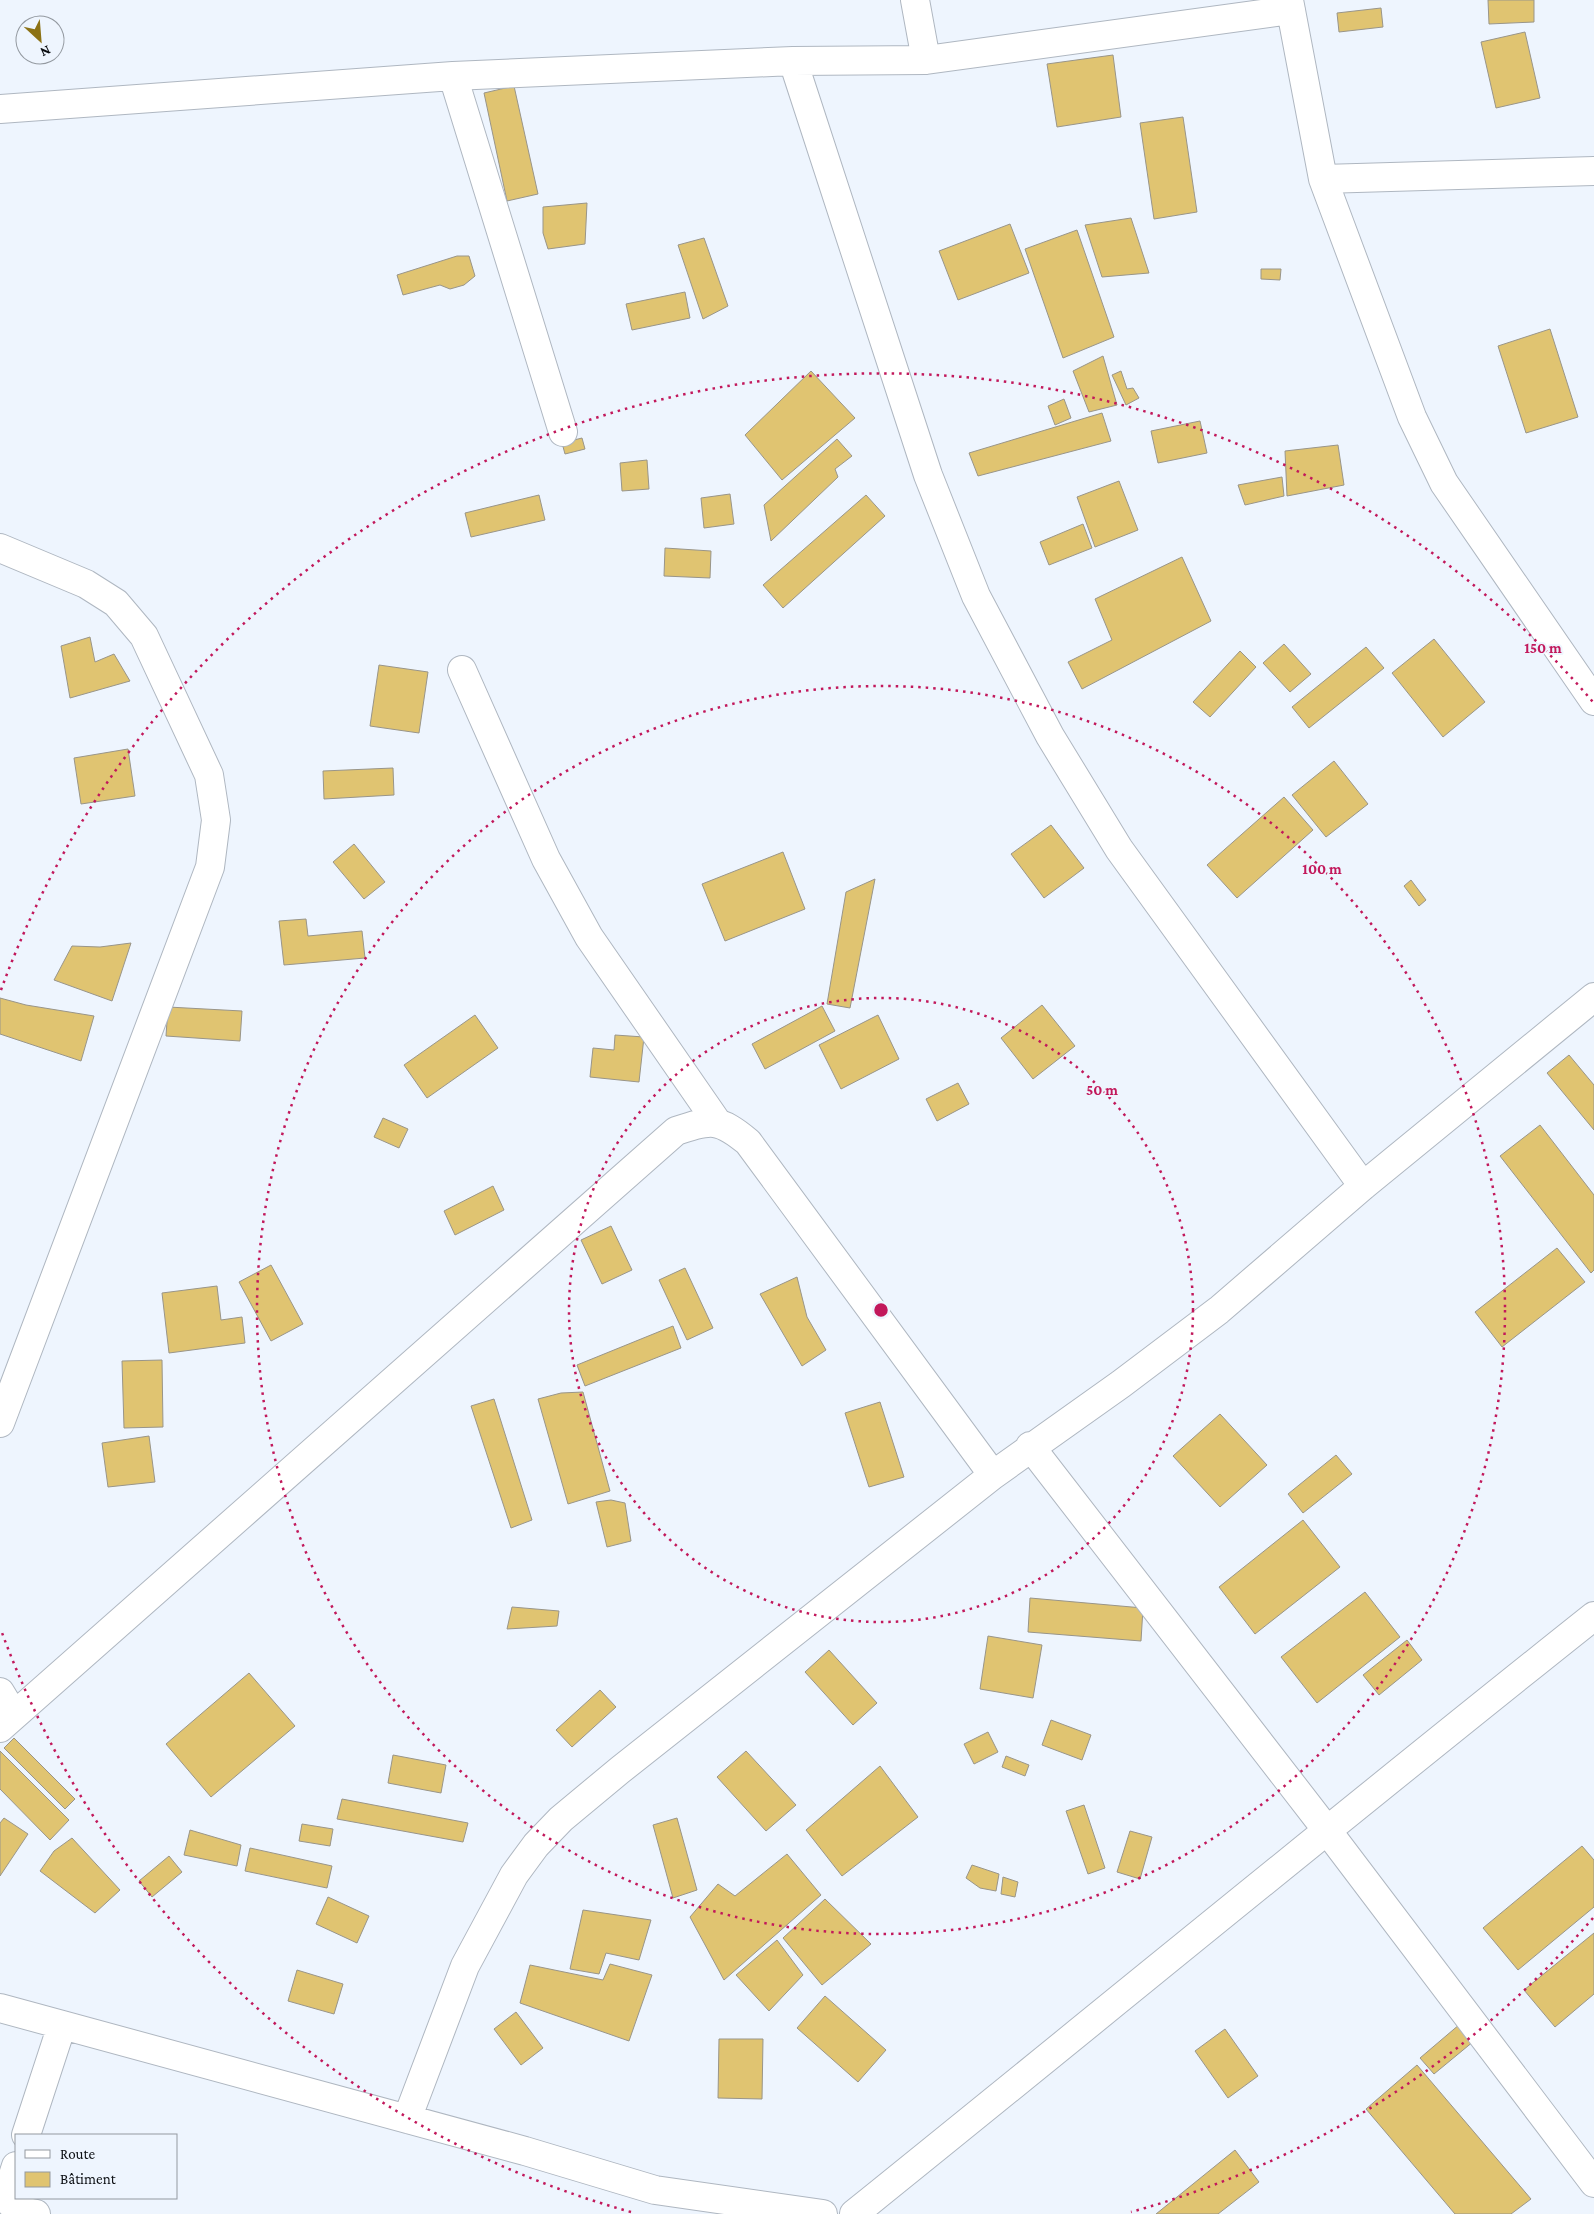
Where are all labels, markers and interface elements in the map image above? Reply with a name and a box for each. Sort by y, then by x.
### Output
north arrow [15,15,65,65]
text: N [37,42,53,61]
text: 150 m [1524,640,1562,656]
text: 100 m [1302,861,1342,877]
text: 50 m [1086,1082,1118,1098]
centre of rings [872,1301,890,1319]
legend [15,2134,178,2199]
text: Route [60,2146,95,2162]
text: Bâtiment [60,2171,117,2187]

